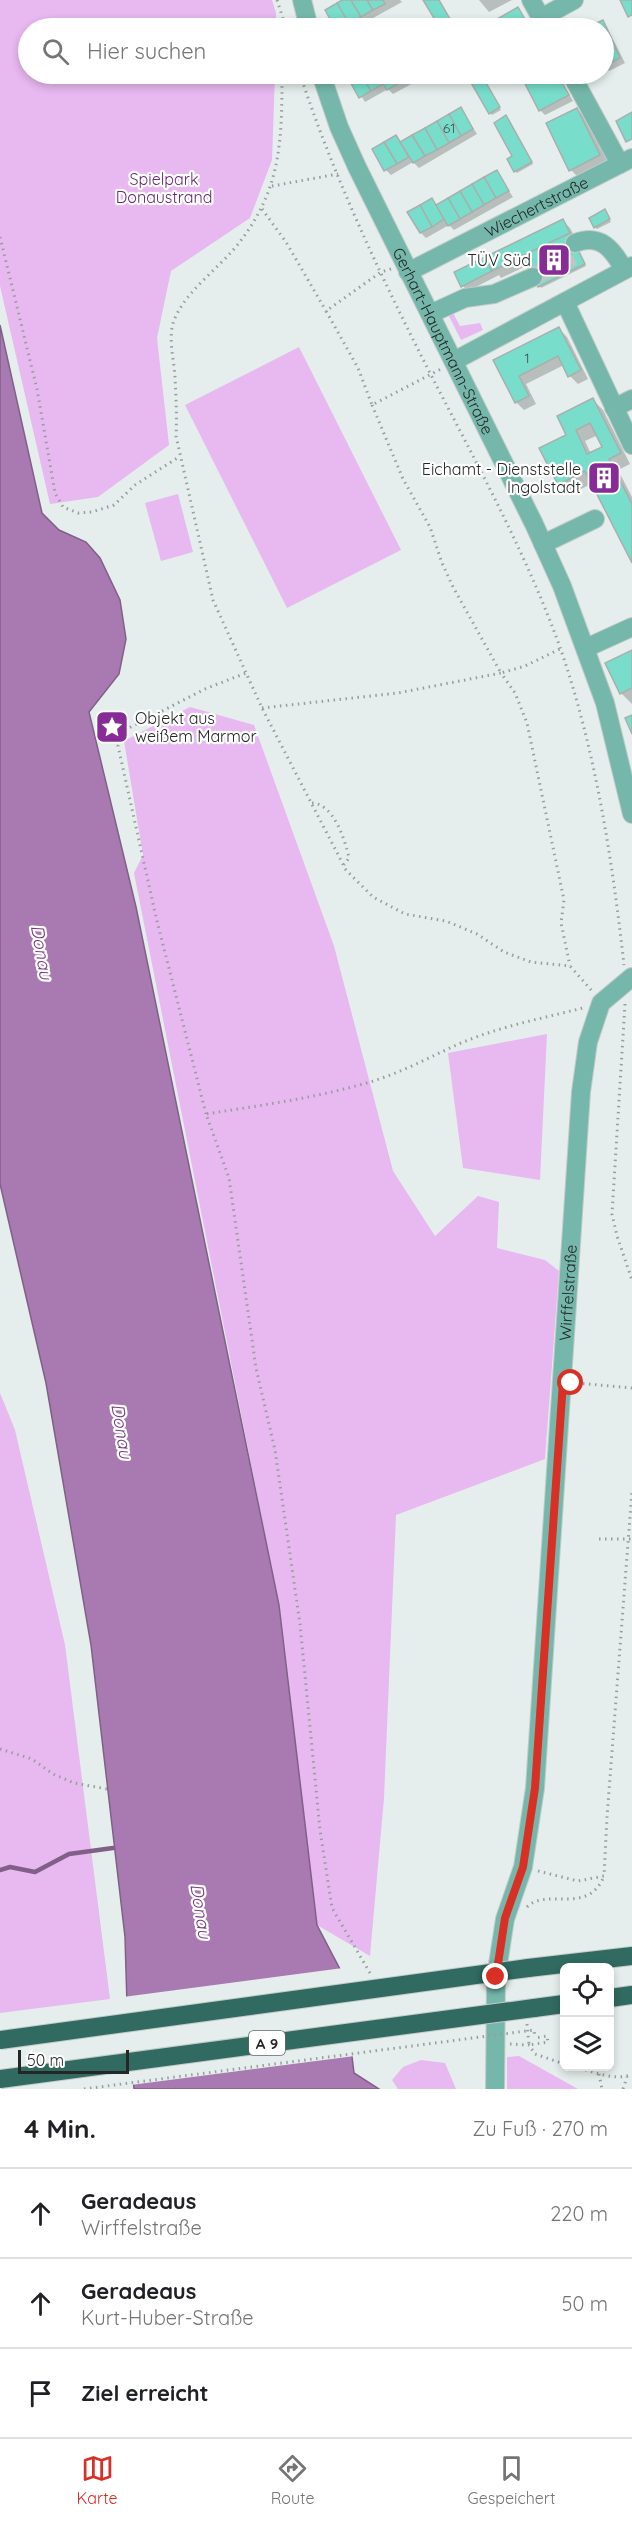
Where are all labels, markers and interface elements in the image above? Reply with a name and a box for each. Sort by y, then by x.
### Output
search box [18,18,614,84]
icon: search [39,35,72,68]
text: Hier suchen [87,37,206,65]
house number: 61 [443,119,455,137]
park label: Spielpark Donaustrand [116,169,212,207]
street label: Wiechertstraße [481,172,592,241]
building icon: TÜV Süd [536,242,572,278]
street label: Gerhart-Hauptmann-Straße [388,244,498,438]
place label: TÜV Süd [467,250,531,270]
house number: 1 [524,349,530,367]
place label: Eichamt - Dienststelle Ingolstadt [422,459,581,497]
building icon: Eichamt - Dienststelle Ingolstadt [586,460,622,496]
place label: Objekt aus weißem Marmor [135,708,257,746]
place icon: Objekt aus weißem Marmor [94,709,130,745]
water label: Donau [26,923,58,983]
street label: Wirffelstraße [555,1244,581,1342]
route start [557,1369,583,1395]
water label: Donau [106,1402,138,1462]
water label: Donau [185,1882,217,1942]
route end [482,1963,508,1989]
map controls [560,1963,614,2071]
button: locate [560,1963,614,2017]
button: layers [560,2017,614,2071]
road number: A 9 [249,2031,285,2055]
scale bar [18,2047,129,2074]
text: 50 m [27,2050,64,2070]
text: 4 Min. [24,2112,96,2145]
text: Zu Fuß · 270 m [472,2116,608,2141]
text: Geradeaus [81,2187,196,2215]
icon: ahead [24,2197,57,2230]
text: 220 m [550,2201,608,2226]
text: Wirffelstraße [81,2215,202,2240]
text: Geradeaus [81,2277,196,2305]
icon: ahead [24,2287,57,2320]
text: 50 m [562,2291,608,2316]
text: Kurt-Huber-Straße [81,2305,254,2330]
icon: arrive [24,2377,57,2410]
text: Ziel erreicht [81,2379,209,2407]
tab: Karte [77,2452,118,2508]
tab: Route [271,2452,315,2508]
tab: Gespeichert [468,2452,555,2508]

